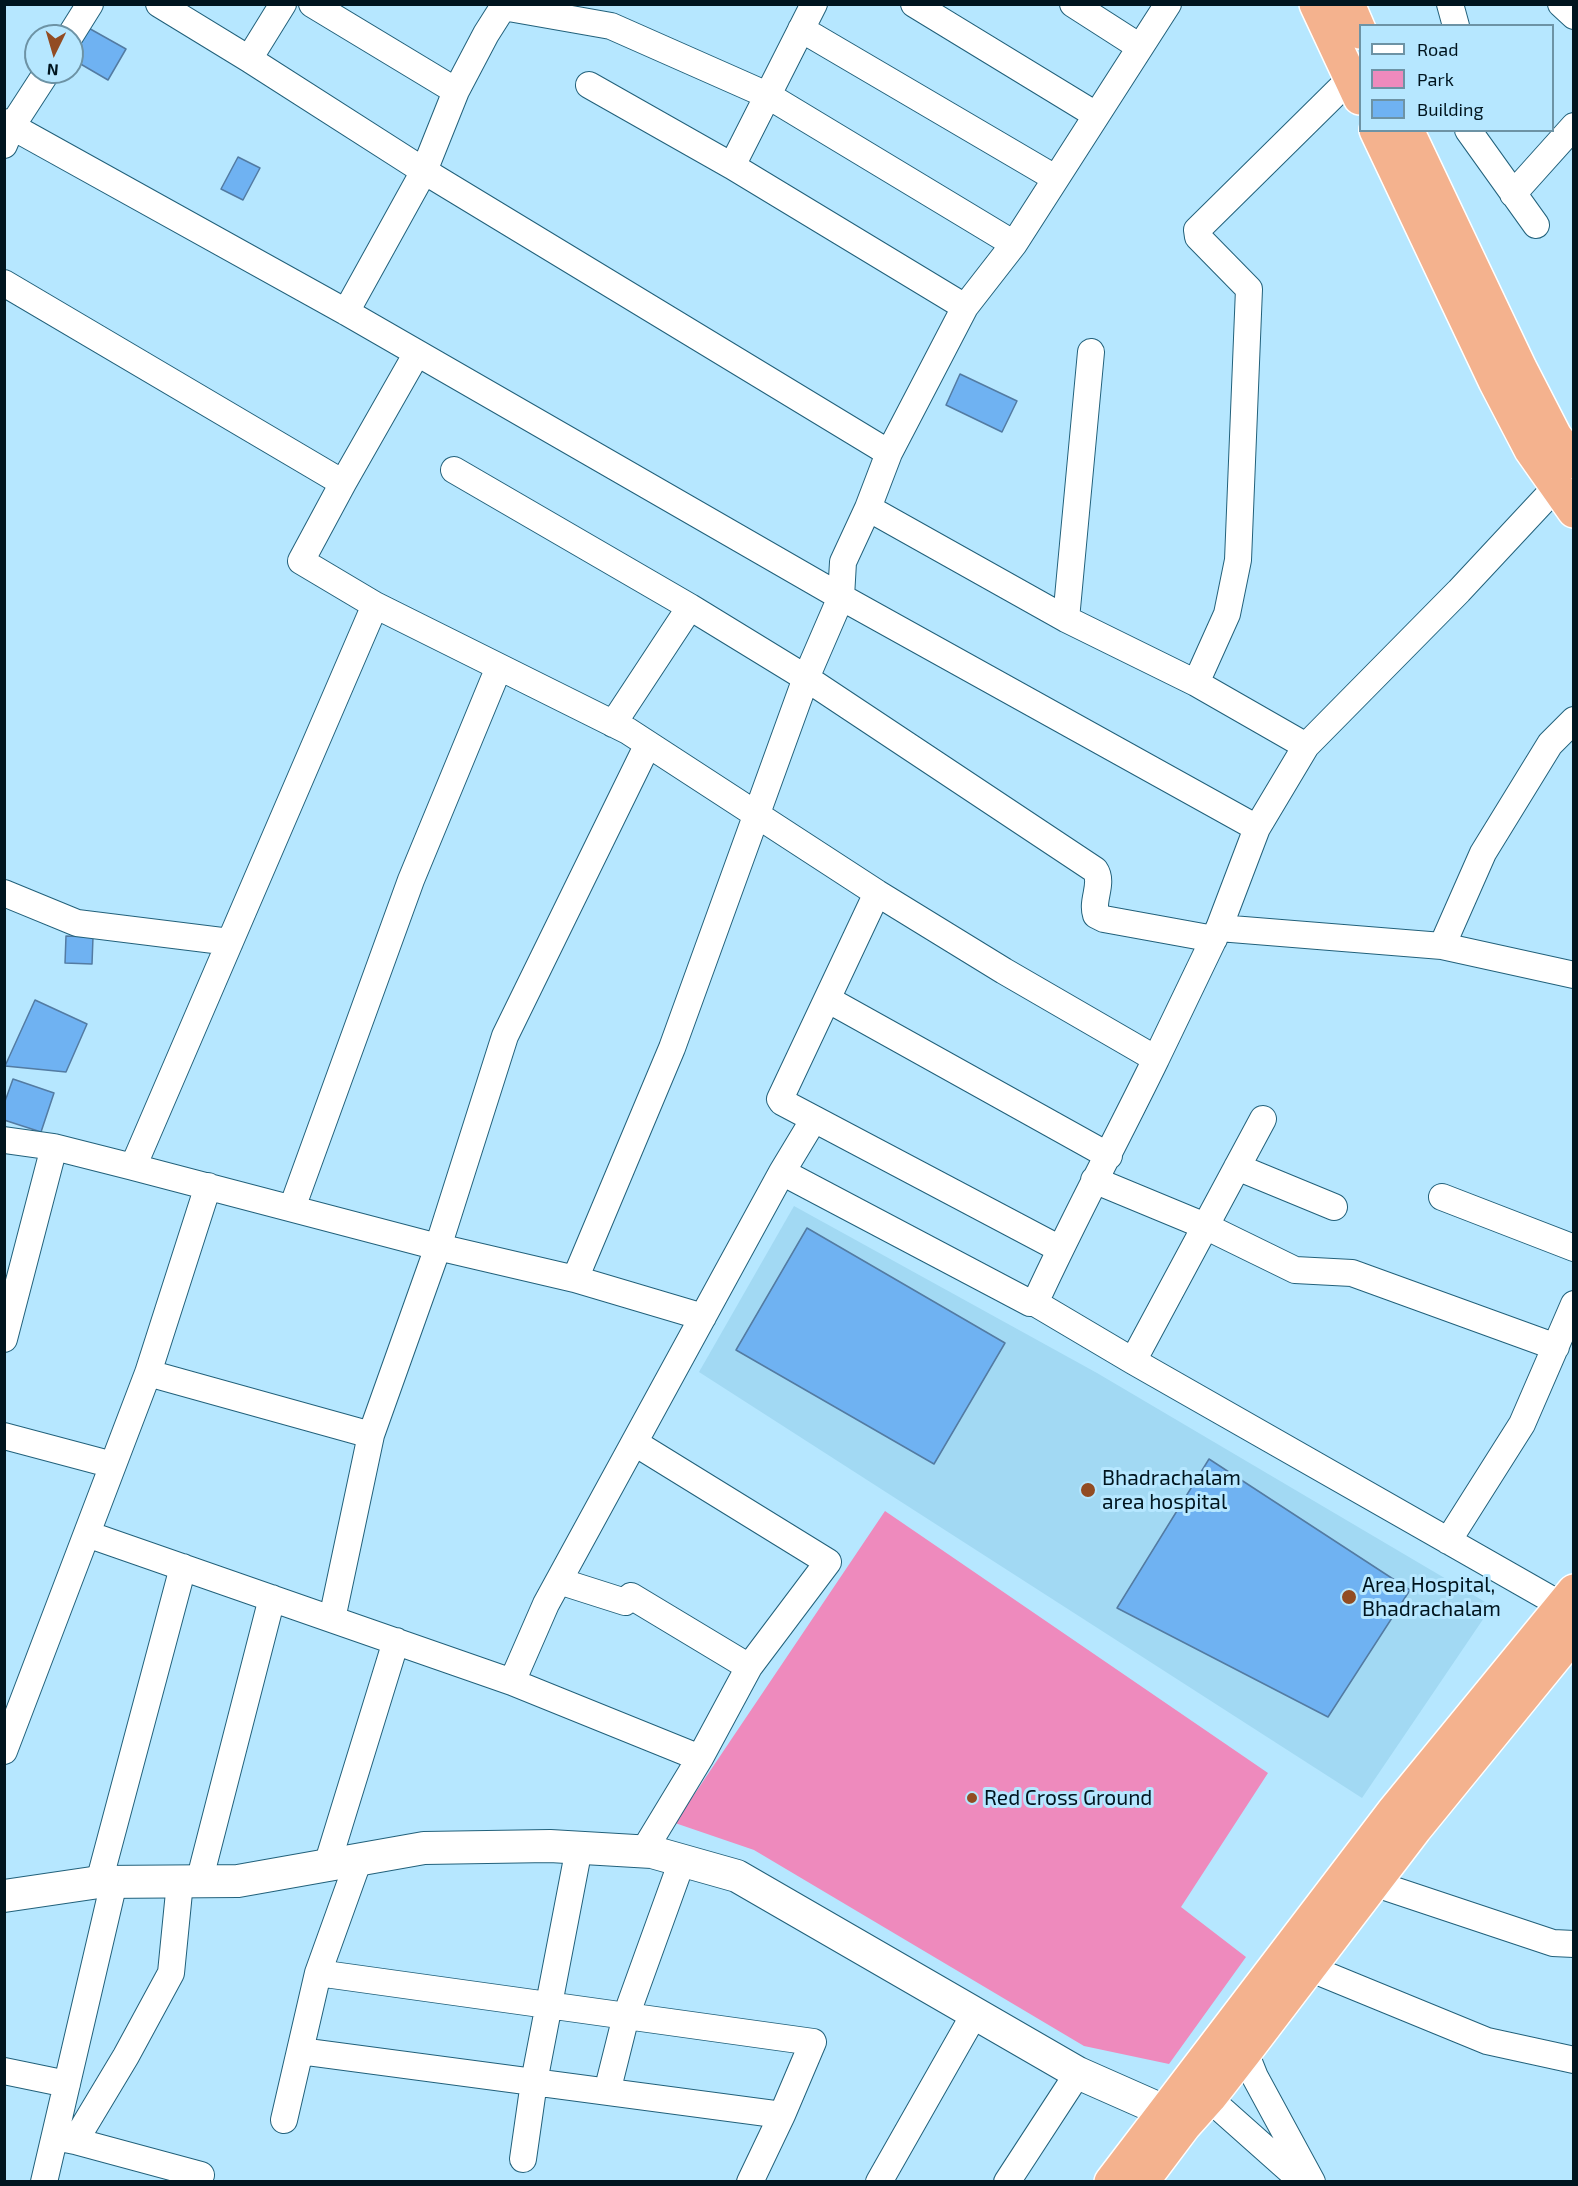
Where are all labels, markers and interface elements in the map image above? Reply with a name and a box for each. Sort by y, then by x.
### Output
north arrow [24,24,84,84]
legend [1359,24,1554,132]
text: Road [1417,38,1458,60]
text: N [46,60,59,80]
text: Park [1417,68,1454,90]
text: Building [1417,98,1484,120]
place label: Bhadrachalam area hospital [1102,1465,1241,1515]
marker: Bhadrachalam area hospital [1079,1481,1097,1499]
place label: Area Hospital, Bhadrachalam [1362,1572,1501,1622]
marker: Area Hospital, Bhadrachalam [1340,1588,1358,1606]
place label: Red Cross Ground [984,1785,1152,1811]
marker: Red Cross Ground [965,1791,979,1805]

